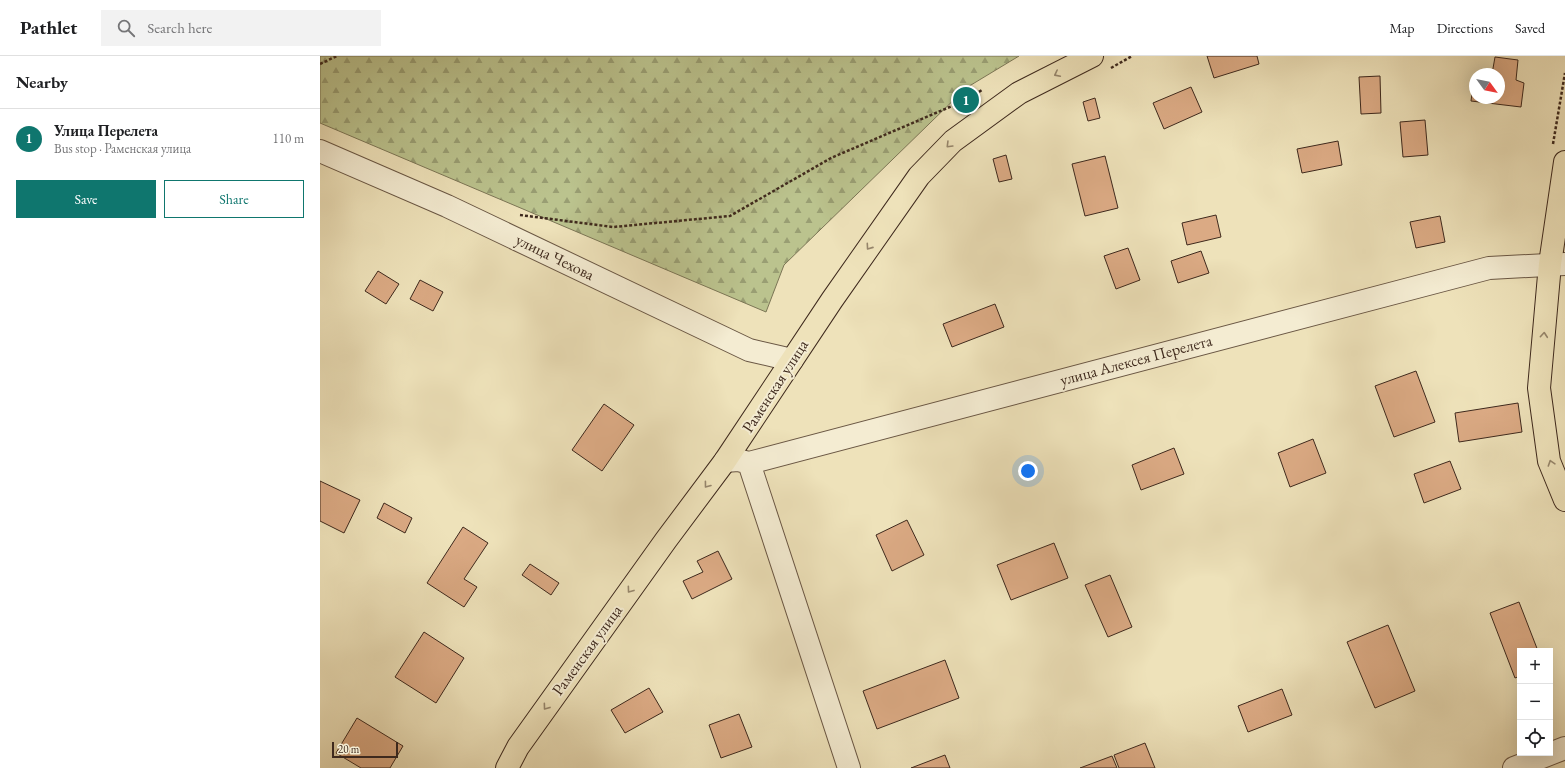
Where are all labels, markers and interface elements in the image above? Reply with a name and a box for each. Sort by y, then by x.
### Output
search box [101,10,381,46]
text: Pathlet [20,15,77,40]
icon: search [115,17,137,39]
text: Search here [147,18,212,37]
text: Map [1389,19,1415,37]
text: Directions [1437,19,1493,37]
text: Saved [1515,19,1545,37]
north arrow [1469,68,1505,104]
one-way arrow [1054,69,1061,77]
text: Nearby [16,71,68,93]
pin: 1 [953,85,979,115]
text: Улица Перелета [54,121,158,140]
text: 1 [26,130,32,147]
text: 110 m [273,130,304,147]
text: Bus stop · Раменская улица [54,140,191,157]
one-way arrow [946,140,954,148]
button: Save [16,180,156,218]
button: Share [164,180,304,218]
street label: улица Чехова [512,229,598,285]
one-way arrow [867,243,874,250]
street label: улица Алексея Перелета [1058,329,1215,390]
one-way arrow [1539,332,1548,338]
street label: Раменская улица [737,335,813,436]
one-way arrow [1547,460,1556,467]
your location [1018,461,1038,481]
one-way arrow [705,481,712,488]
one-way arrow [627,586,635,593]
street label: Раменская улица [547,600,627,699]
map controls [1517,648,1553,756]
button: + [1517,648,1553,684]
button: − [1517,684,1553,720]
one-way arrow [544,703,551,710]
button: locate [1517,720,1553,756]
scale bar [332,740,398,759]
text: 20 m [338,742,359,756]

